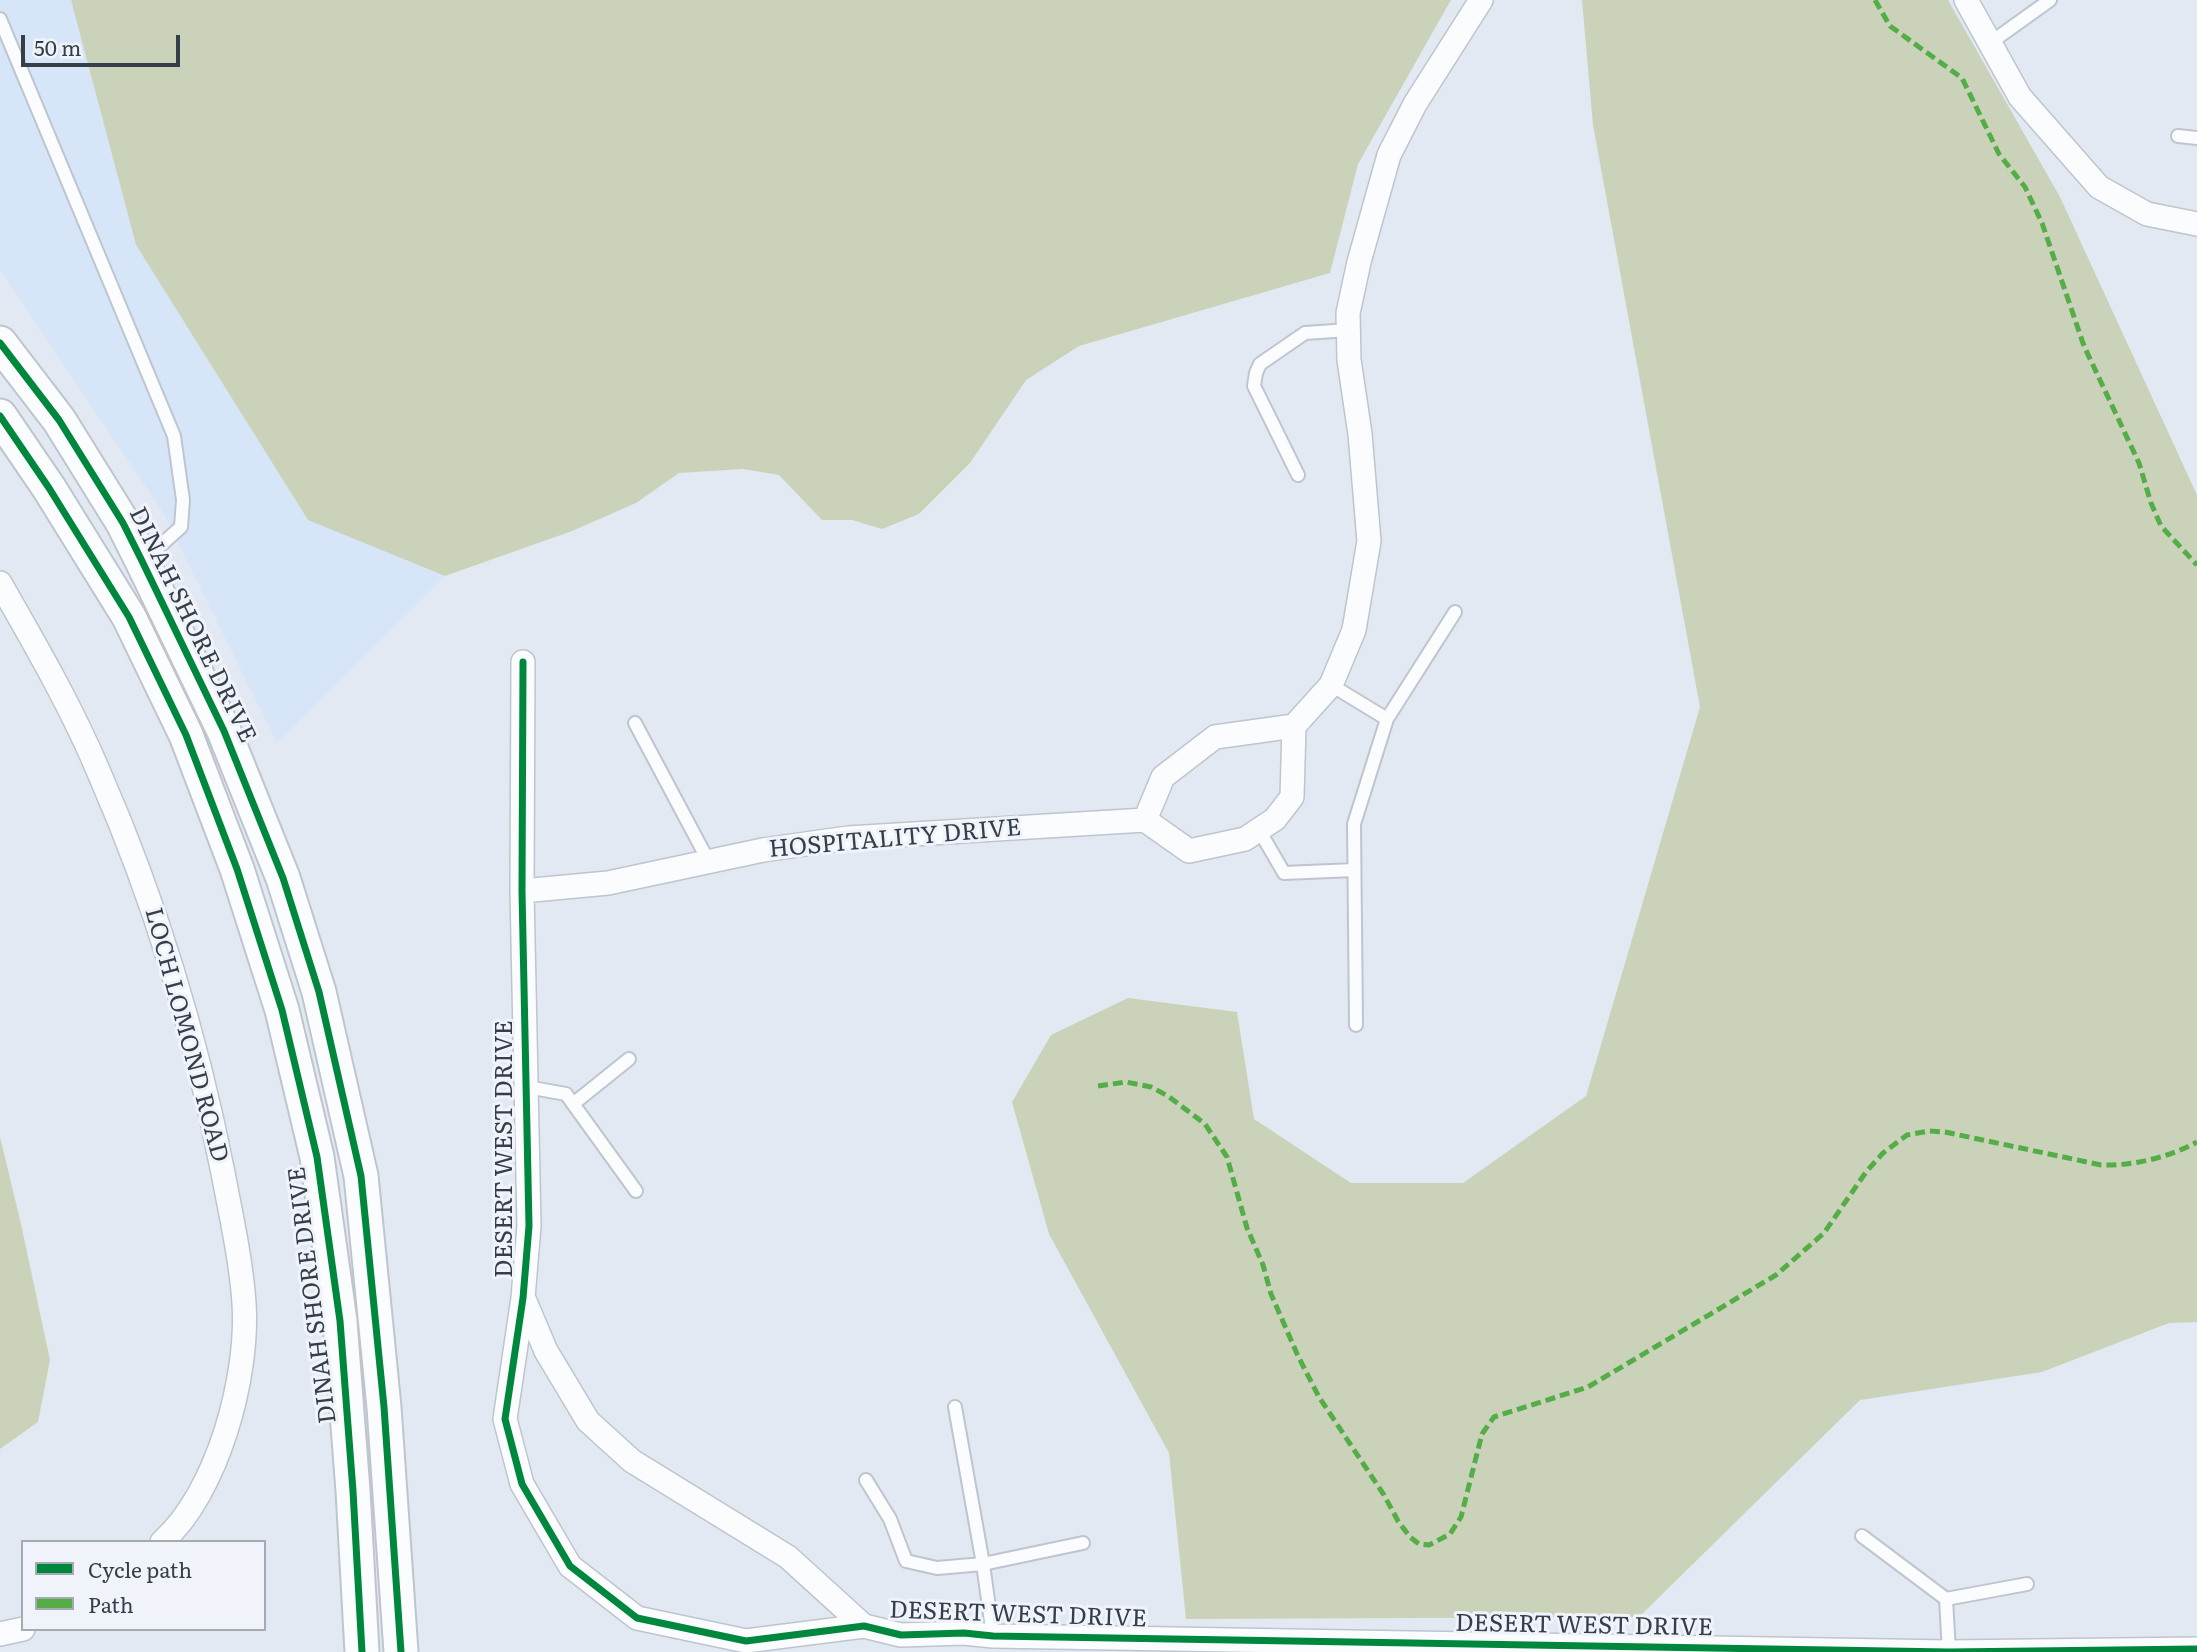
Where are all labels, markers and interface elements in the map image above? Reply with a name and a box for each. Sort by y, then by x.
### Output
scale bar [24,21,184,65]
text: 50 m [34,31,81,62]
street label: DINAH SHORE DRIVE [122,503,262,747]
street label: HOSPITALITY DRIVE [768,814,1022,864]
street label: LOCH LOMOND ROAD [138,905,234,1165]
street label: DESERT WEST DRIVE [491,1020,519,1278]
street label: DINAH SHORE DRIVE [283,1165,343,1425]
legend [21,1540,266,1631]
text: Cycle path [88,1553,192,1584]
text: Path [88,1588,134,1619]
street label: DESERT WEST DRIVE [889,1596,1147,1634]
street label: DESERT WEST DRIVE [1455,1609,1713,1643]

